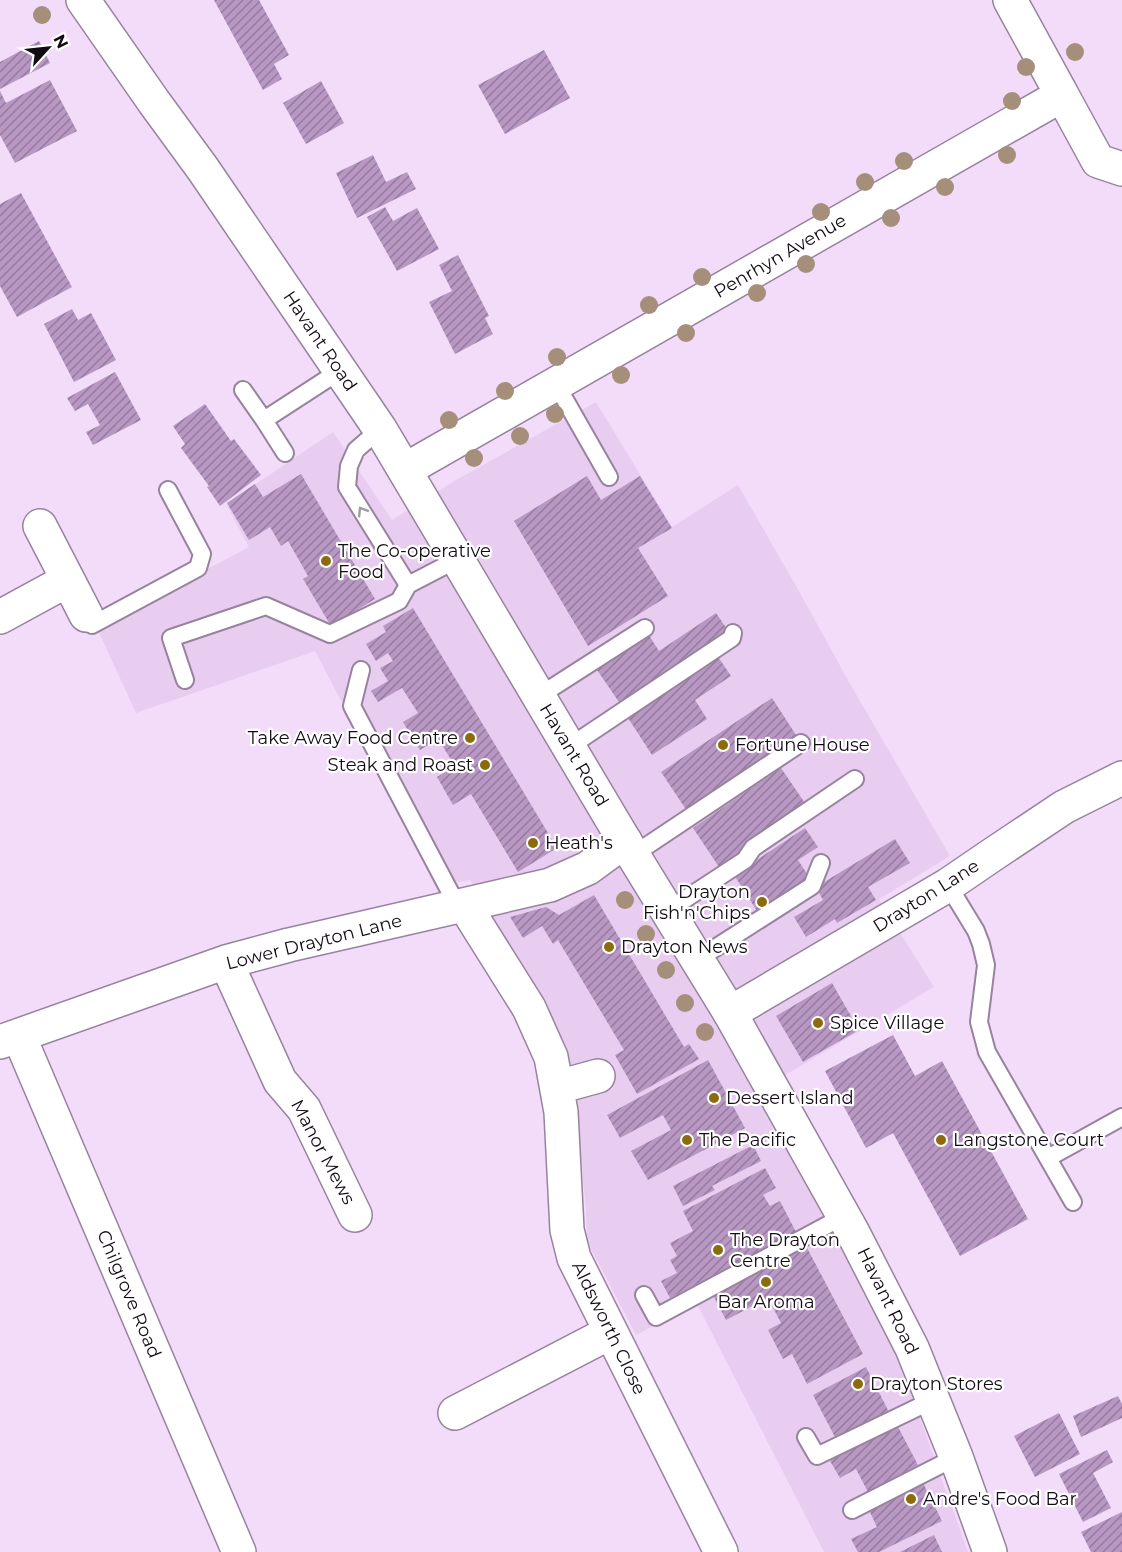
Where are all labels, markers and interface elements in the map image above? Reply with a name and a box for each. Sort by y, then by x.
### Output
north arrow [18,18,78,78]
text: N [50,31,72,51]
street label: Penrhyn Avenue [710,209,850,303]
street label: Havant Road [278,287,362,395]
one-way arrow [358,507,370,517]
place label: The Co-operative Food [338,540,491,583]
marker: The Co-operative Food [319,554,333,568]
street label: Havant Road [535,699,613,811]
place label: Take Away Food Centre [248,727,458,749]
marker: Take Away Food Centre [463,731,477,745]
place label: Fortune House [735,734,870,756]
marker: Fortune House [716,738,730,752]
place label: Steak and Roast [328,754,473,776]
marker: Steak and Roast [478,758,492,772]
place label: Heath's [545,832,613,854]
marker: Heath's [526,836,540,850]
street label: Drayton Lane [869,855,983,937]
place label: Drayton Fish'n'Chips [643,881,750,924]
marker: Drayton Fish'n'Chips [755,895,769,909]
street label: Lower Drayton Lane [224,909,404,975]
place label: Drayton News [621,936,748,958]
marker: Drayton News [602,940,616,954]
place label: Spice Village [830,1012,944,1034]
marker: Spice Village [811,1016,825,1030]
place label: Dessert Island [726,1087,854,1109]
marker: Dessert Island [707,1091,721,1105]
street label: Manor Mews [286,1096,360,1208]
place label: The Pacific [699,1129,796,1151]
place label: Langstone Court [953,1129,1104,1151]
marker: The Pacific [680,1133,694,1147]
marker: Langstone Court [934,1133,948,1147]
street label: Chilgrove Road [92,1227,166,1361]
place label: The Drayton Centre [730,1229,840,1272]
marker: The Drayton Centre [711,1243,725,1257]
street label: Havant Road [853,1244,923,1358]
street label: Aldsworth Close [567,1258,651,1398]
marker: Bar Aroma [759,1275,773,1289]
place label: Bar Aroma [717,1291,815,1313]
place label: Drayton Stores [870,1373,1003,1395]
marker: Drayton Stores [851,1377,865,1391]
place label: Andre's Food Bar [923,1488,1077,1510]
marker: Andre's Food Bar [904,1492,918,1506]

